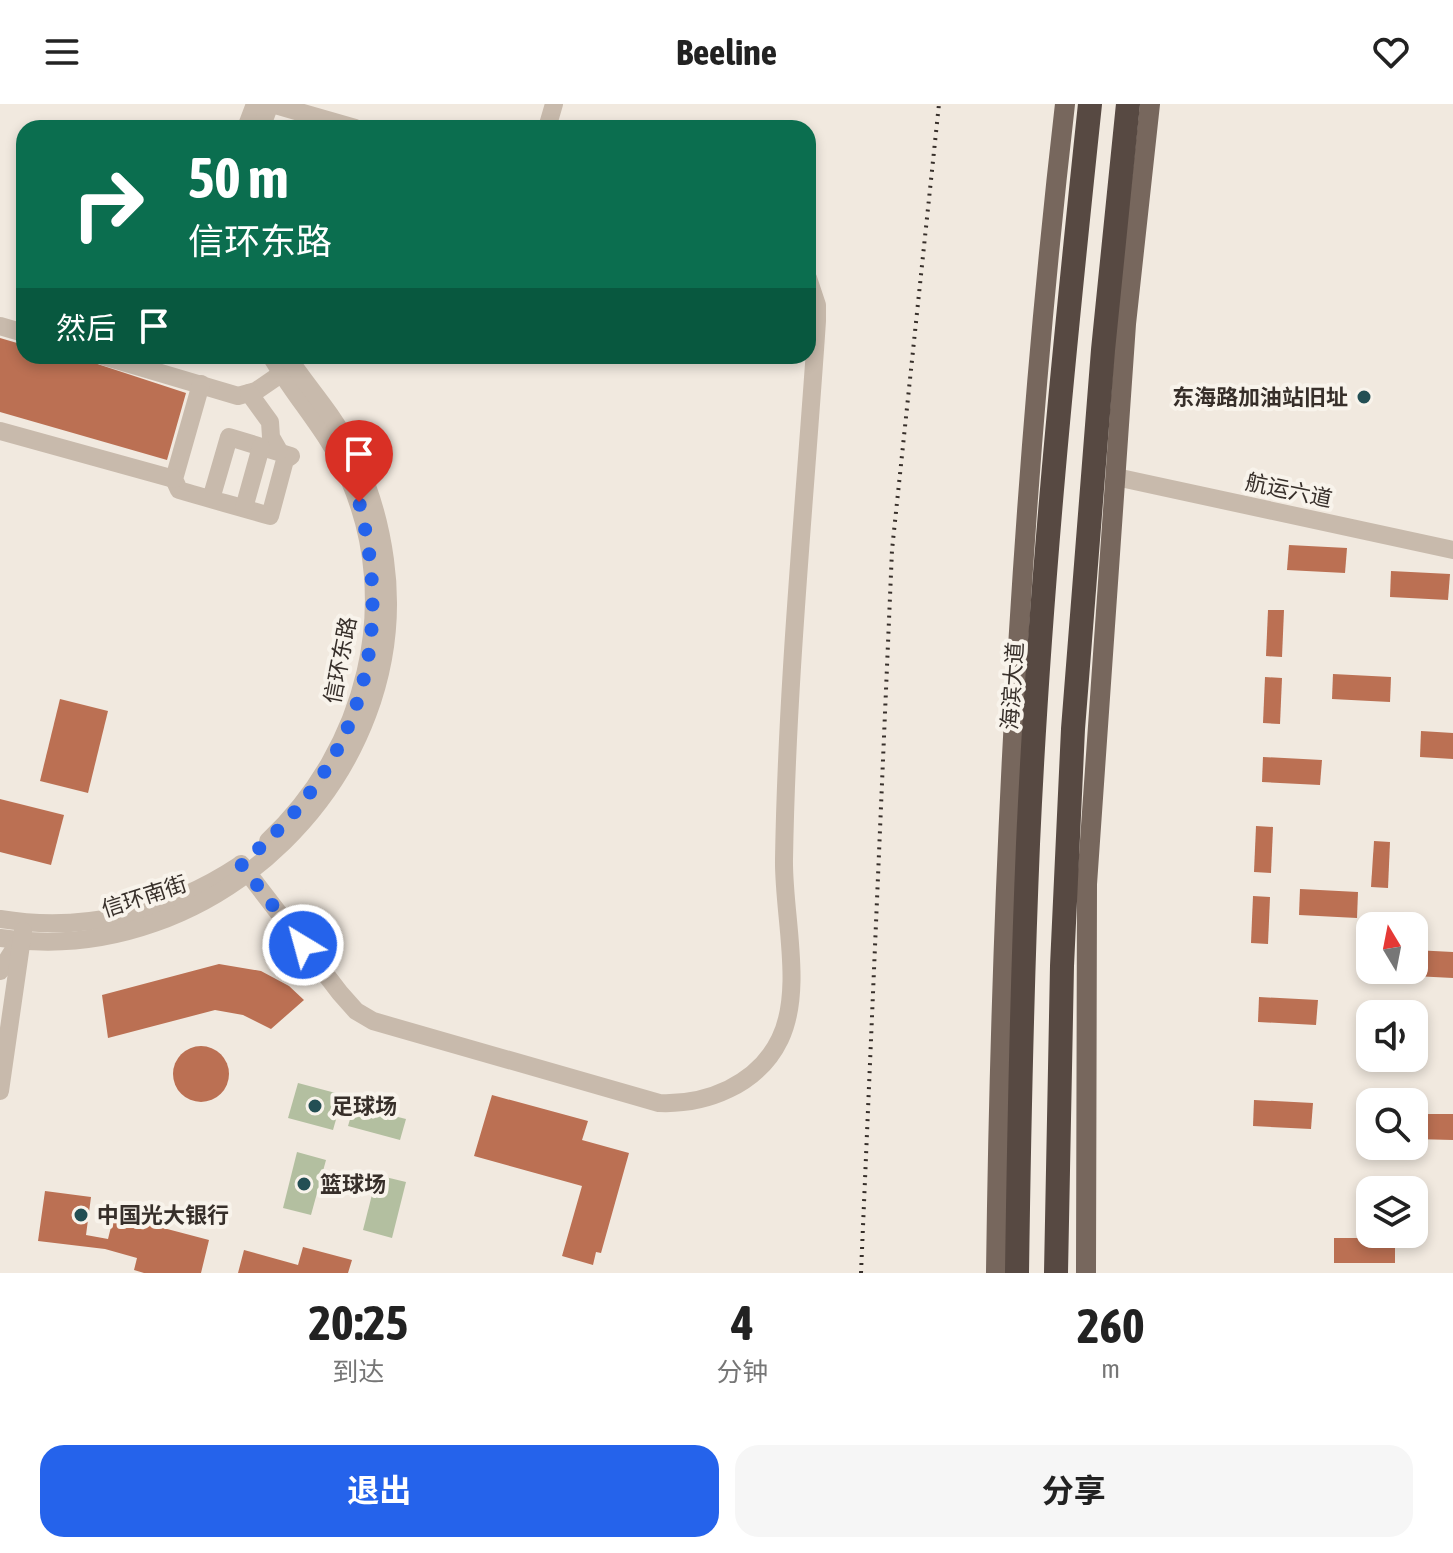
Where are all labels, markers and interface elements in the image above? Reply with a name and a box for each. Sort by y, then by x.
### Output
icon: menu [40,30,84,74]
icon: heart [1369,30,1413,74]
text: Beeline [676,31,777,73]
text: 50 m [188,146,289,210]
icon: right [56,152,160,256]
text: 信环东路 [188,220,332,262]
icon: arrive [132,304,176,348]
text: 然后 [56,311,116,345]
place label: 东海路加油站旧址 [1172,384,1348,410]
marker: 东海路加油站旧址 [1355,388,1373,406]
pin [325,420,393,502]
icon: arrive [337,432,381,476]
street label: 航运六道 [1243,468,1335,512]
street label: 信环东路 [319,614,361,706]
street label: 海滨大道 [996,641,1028,731]
street label: 信环南街 [98,870,190,922]
position arrow [261,903,345,987]
north arrow [1356,912,1428,984]
map controls [1356,912,1428,1248]
button: sound [1356,1000,1428,1072]
button: search [1356,1088,1428,1160]
place label: 足球场 [331,1093,397,1119]
marker: 足球场 [306,1097,324,1115]
place label: 篮球场 [320,1171,386,1197]
marker: 篮球场 [295,1175,313,1193]
button: layers [1356,1176,1428,1248]
place label: 中国光大银行 [97,1202,229,1228]
marker: 中国光大银行 [72,1206,90,1224]
text: 20:25 [308,1295,408,1350]
text: 4 [731,1295,754,1350]
text: 260 [1077,1298,1145,1353]
text: m [1101,1354,1120,1384]
text: 到达 [332,1357,384,1387]
text: 分钟 [717,1357,769,1387]
button: 退出 [40,1445,719,1537]
button: 分享 [735,1445,1413,1537]

